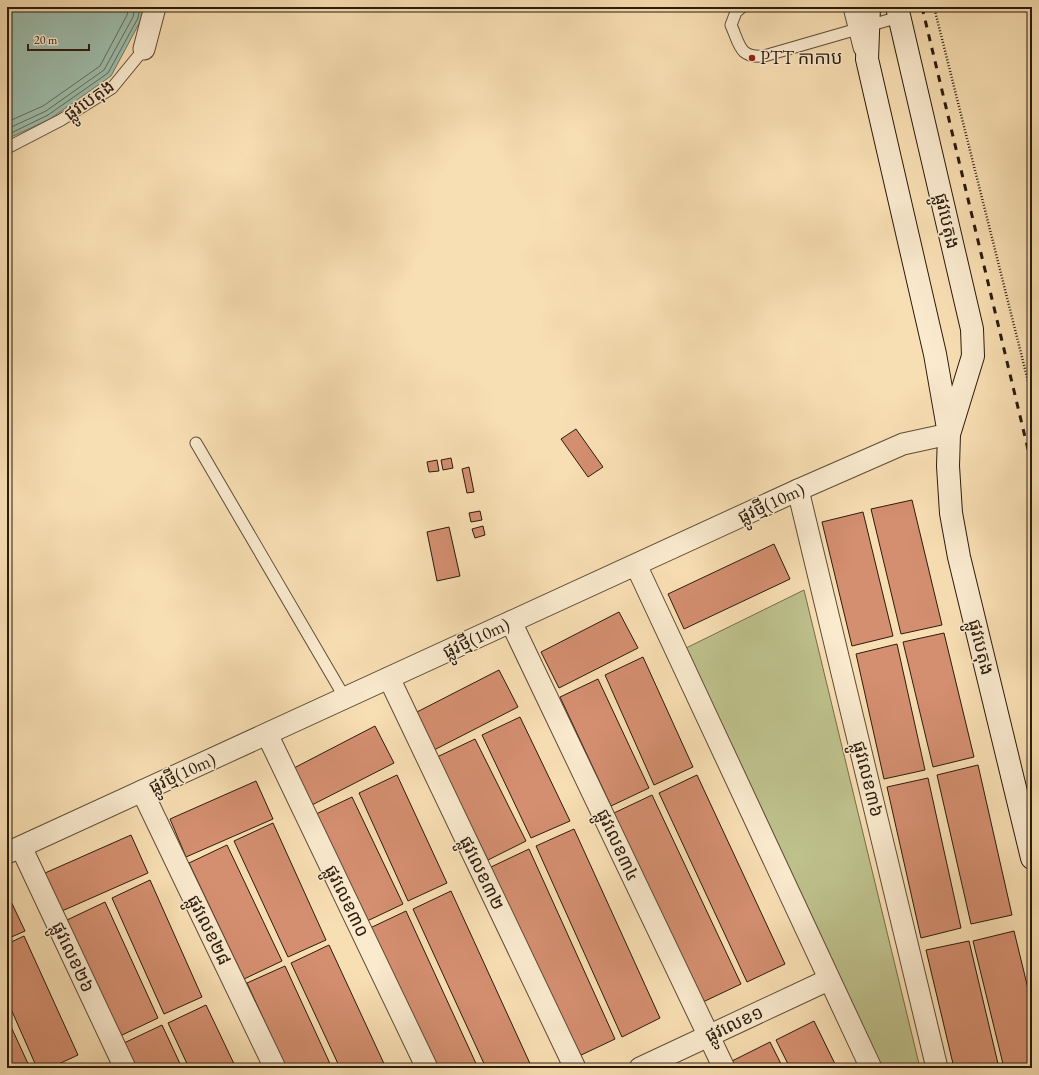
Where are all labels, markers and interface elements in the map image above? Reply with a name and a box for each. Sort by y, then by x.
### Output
scale bar [28,26,89,52]
text: 20 m [34,32,58,48]
place label: PTT កាកាប [760,46,842,69]
marker: PTT កាកាប [747,53,757,63]
street label: ផ្លូវបេតុង [59,74,122,130]
street label: ផ្លូវបេតុង [925,191,965,252]
street label: ផ្លូវថ្មី(10m) [734,477,810,533]
street label: ផ្លូវថ្មី(10m) [439,612,515,668]
street label: ផ្លូវបេតុង [958,617,1000,678]
street label: ផ្លូវលេខ៣៦ [843,738,889,821]
street label: ផ្លូវថ្មី(10m) [145,747,221,803]
street label: ផ្លូវលេខ៣៤ [587,805,645,887]
street label: ផ្លូវលេខ៣២ [450,832,510,916]
street label: ផ្លូវលេខ៣០ [315,861,375,943]
street label: ផ្លូវលេខ២៨ [178,891,236,971]
street label: ផ្លូវលេខ២៦ [42,918,100,998]
street label: ផ្លូវលេខ១ [701,1000,769,1052]

